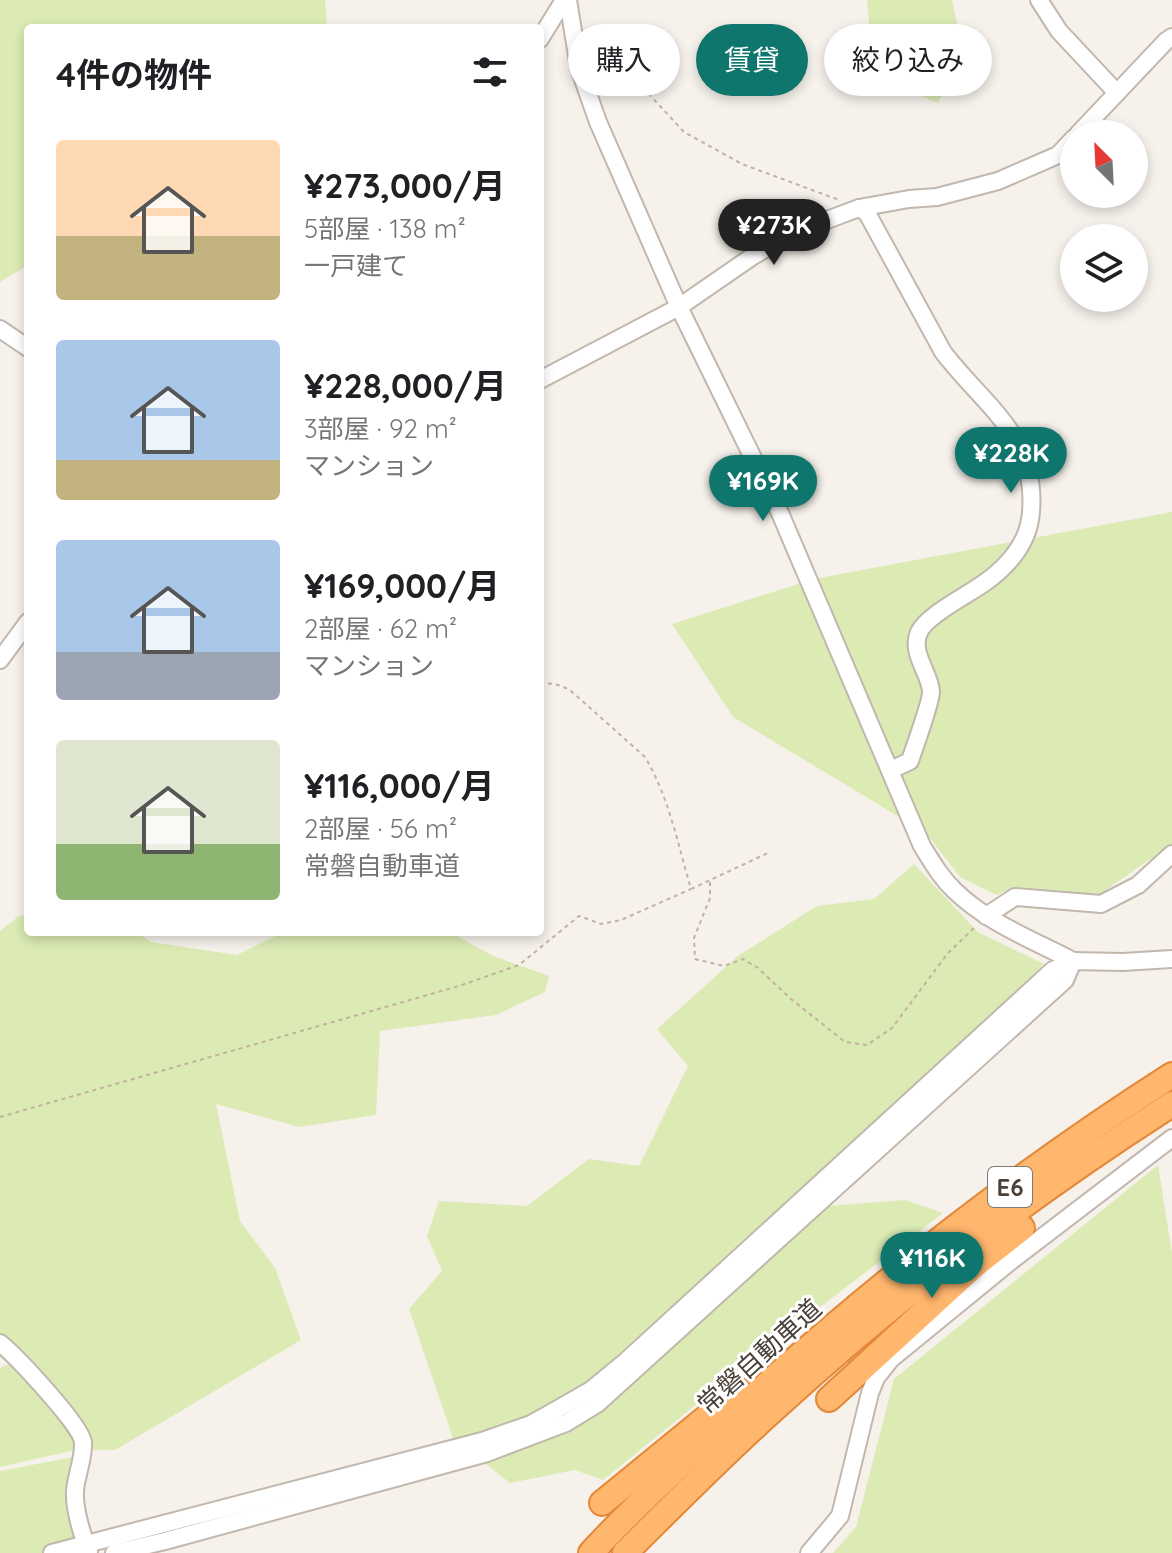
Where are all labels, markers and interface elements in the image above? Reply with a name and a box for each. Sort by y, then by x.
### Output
chip: 購入 [568,24,680,96]
chip: 賃貸 [696,24,808,96]
chip: 絞り込み [824,24,992,96]
icon: filters [468,50,512,94]
text: 4件の物件 [56,53,212,96]
north arrow [1060,120,1148,208]
map controls [1060,120,1148,312]
text: ¥273,000/月 [304,164,506,207]
icon: home [120,172,216,268]
pin: ¥273K [718,199,830,267]
text: ¥273K [736,208,812,241]
text: 5部屋 · 138 m² [304,212,466,245]
button: layers [1060,224,1148,312]
text: 一戸建て [304,249,408,282]
text: ¥228,000/月 [304,364,507,407]
icon: home [120,372,216,468]
text: 3部屋 · 92 m² [304,412,457,445]
pin: ¥228K [955,427,1067,495]
text: ¥228K [973,436,1049,469]
text: マンション [304,449,434,482]
pin: ¥169K [707,455,819,523]
text: ¥169K [727,464,799,497]
text: ¥169,000/月 [304,564,500,607]
icon: home [120,572,216,668]
text: 2部屋 · 62 m² [304,612,457,645]
text: マンション [304,649,434,682]
text: ¥116,000/月 [304,764,495,807]
icon: home [120,772,216,868]
text: 2部屋 · 56 m² [304,812,457,845]
text: 常磐自動車道 [304,849,460,882]
road number: E6 [988,1167,1032,1207]
pin: ¥116K [876,1232,988,1300]
text: ¥116K [898,1241,966,1274]
street label: 常磐自動車道 [690,1292,828,1420]

